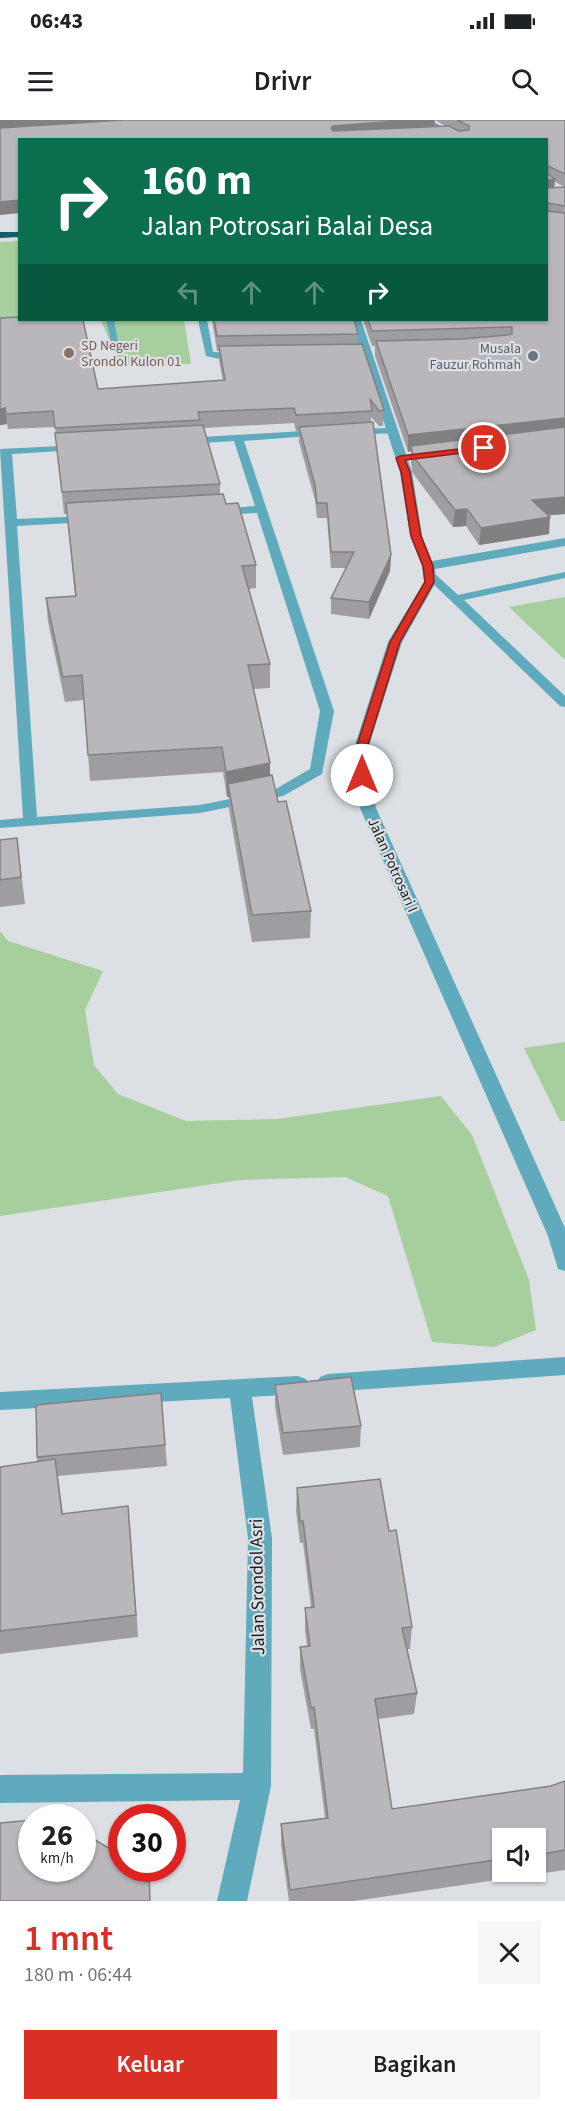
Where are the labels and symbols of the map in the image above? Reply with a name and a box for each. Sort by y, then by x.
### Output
place label: SD Negeri Srondol Kulon 01 [81,336,181,372]
place label: Musala Fauzur Rohmah [429,339,521,375]
marker: SD Negeri Srondol Kulon 01 [62,346,76,360]
marker: Musala Fauzur Rohmah [526,349,540,363]
pin [458,422,509,473]
position arrow [330,743,394,807]
street label: Jalan Potrosari I [362,815,423,916]
street label: Jalan Srondol Asri [244,1519,271,1655]
speed limit sign: 30 [108,1804,186,1882]

